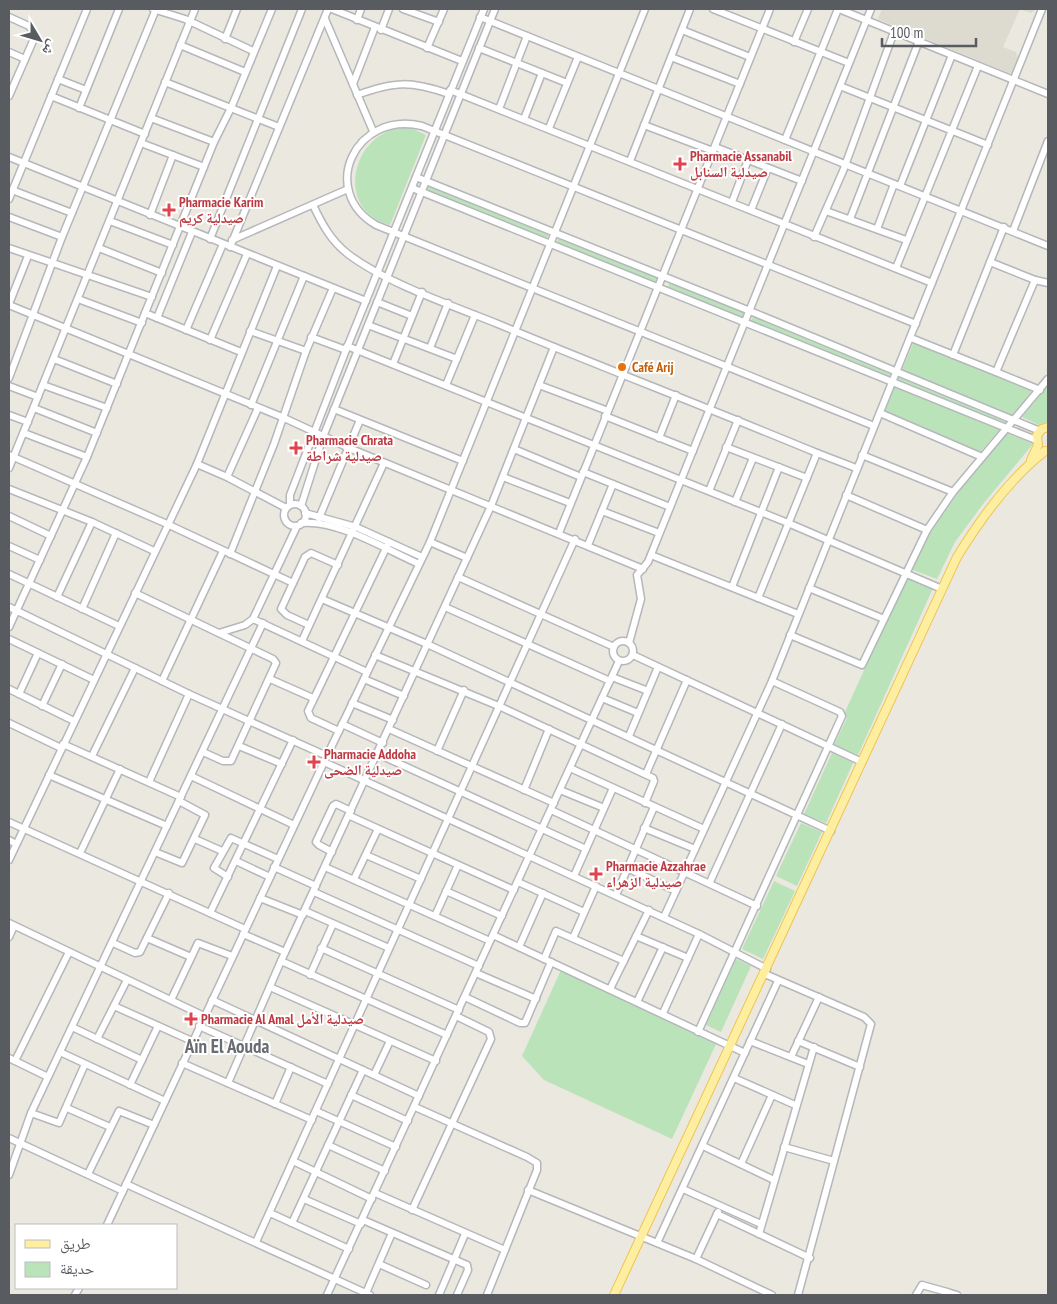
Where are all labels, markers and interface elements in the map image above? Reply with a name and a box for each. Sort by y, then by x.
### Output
north arrow [15,15,65,65]
scale bar [882,15,976,47]
text: 100 m [890,23,923,42]
text: ش [38,37,62,60]
place label: Pharmacie Assanabil صيدلية السنابل [690,147,792,181]
marker: Pharmacie Assanabil صيدلية السنابل [674,158,686,170]
place label: Pharmacie Karim صيدلية كريم [179,193,263,228]
marker: Pharmacie Karim صيدلية كريم [163,204,175,216]
place label: Café Arij [632,358,674,376]
marker: Café Arij [616,361,628,373]
place label: Pharmacie Chrata صيدلية شراطة [306,431,393,465]
marker: Pharmacie Chrata صيدلية شراطة [290,442,302,454]
place label: Pharmacie Addoha صيدلية الضحى [324,745,416,779]
marker: Pharmacie Addoha صيدلية الضحى [308,756,320,768]
place label: Pharmacie Azzahrae صيدلية الزهراء [606,857,706,891]
marker: Pharmacie Azzahrae صيدلية الزهراء [590,868,602,880]
place label: Pharmacie Al Amal صيدلية الأمل [201,1010,364,1028]
marker: Pharmacie Al Amal صيدلية الأمل [185,1013,197,1025]
district label: Aïn El Aouda [184,1034,270,1058]
legend [15,1224,178,1289]
text: طريق [60,1234,91,1254]
text: حديقة [60,1259,95,1278]

